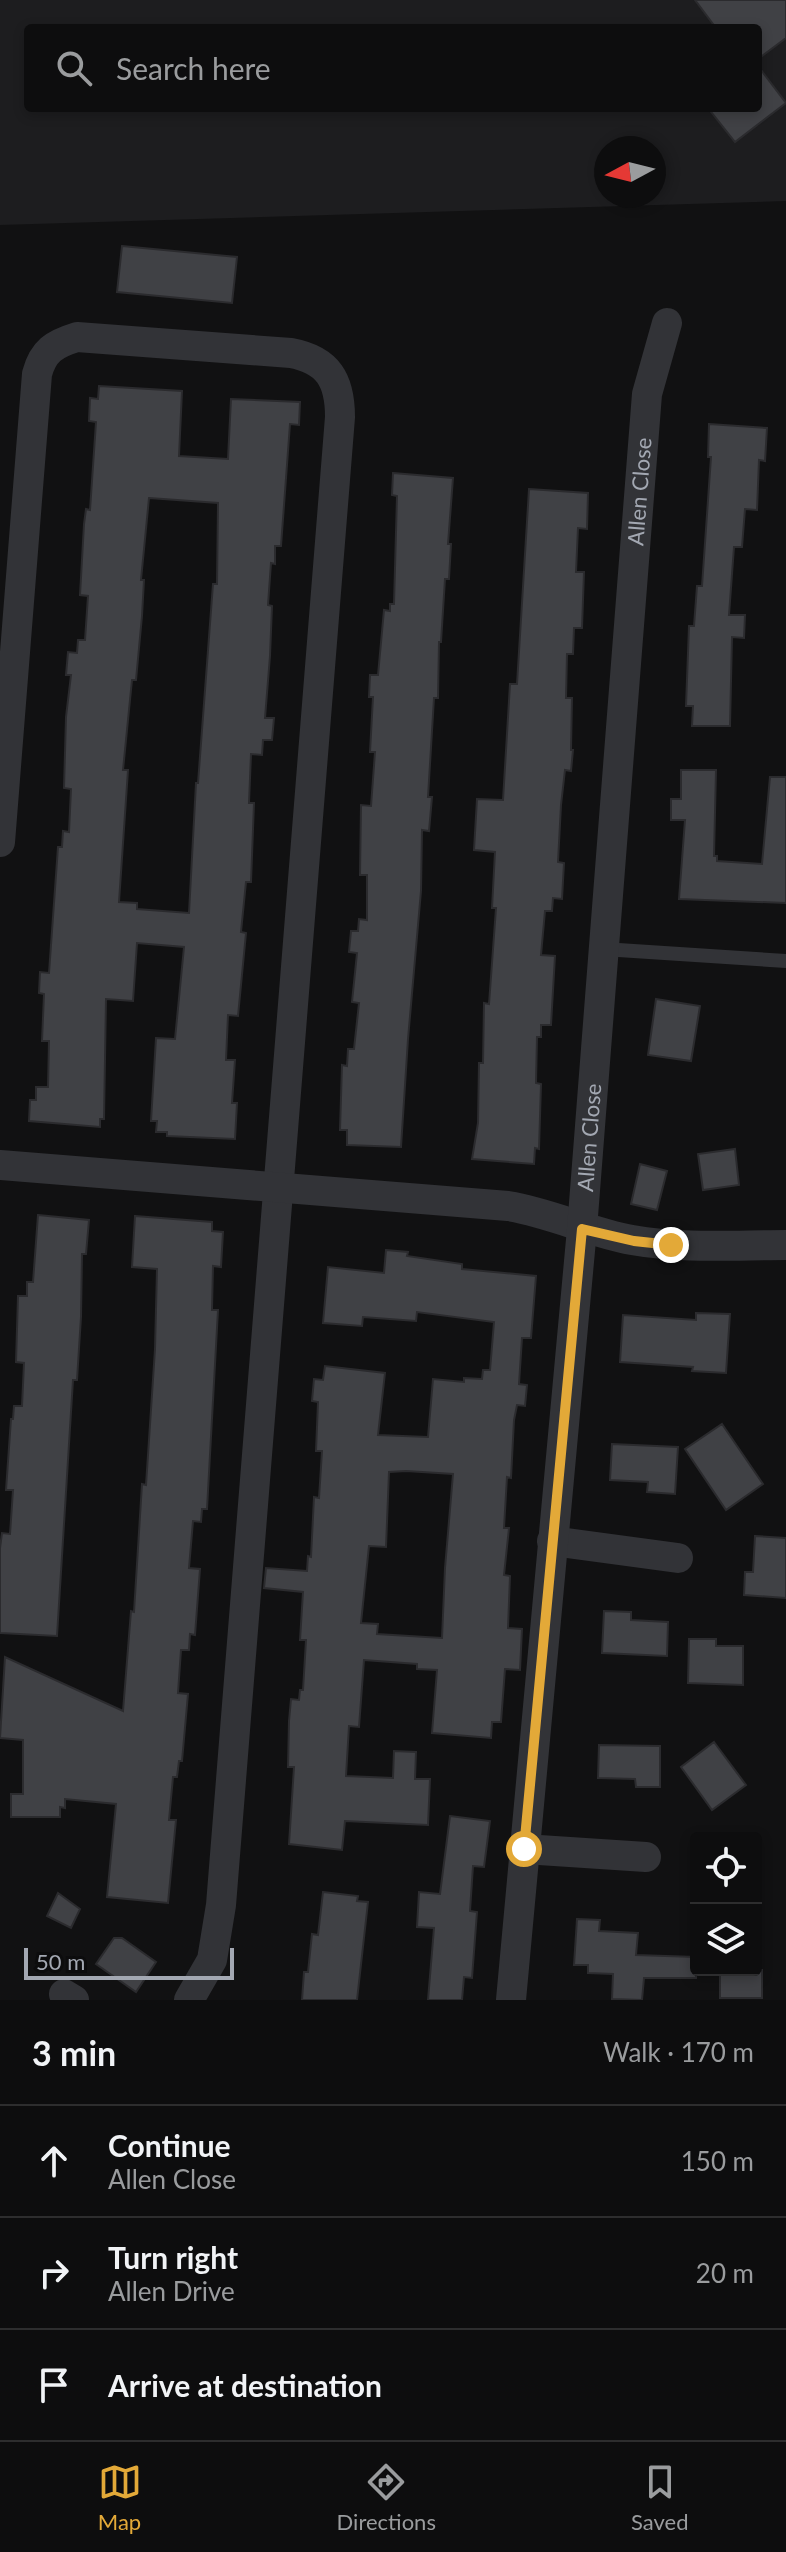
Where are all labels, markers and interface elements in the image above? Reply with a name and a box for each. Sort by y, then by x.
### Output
search box [24,24,762,112]
icon: search [52,46,96,90]
text: Search here [116,50,271,86]
north arrow [594,136,666,208]
street label: Allen Close [621,436,657,547]
street label: Allen Close [571,1082,606,1193]
route end [653,1227,689,1263]
route start [506,1831,542,1867]
map controls [690,1832,762,1976]
button: locate [690,1832,762,1904]
button: layers [690,1904,762,1976]
scale bar [24,1944,234,1980]
text: 50 m [36,1948,85,1975]
text: 3 min [32,2032,116,2073]
text: Walk · 170 m [603,2036,754,2068]
text: Continue [108,2127,231,2163]
icon: ahead [32,2139,76,2183]
text: 150 m [681,2145,754,2177]
text: Allen Close [108,2163,236,2195]
text: Turn right [108,2239,238,2275]
icon: right [32,2251,76,2295]
text: 20 m [696,2257,754,2289]
text: Allen Drive [108,2275,235,2307]
icon: arrive [32,2363,76,2407]
text: Arrive at destination [108,2367,382,2403]
tab: Map [98,2460,142,2535]
tab: Directions [337,2460,436,2535]
tab: Saved [631,2460,688,2535]

